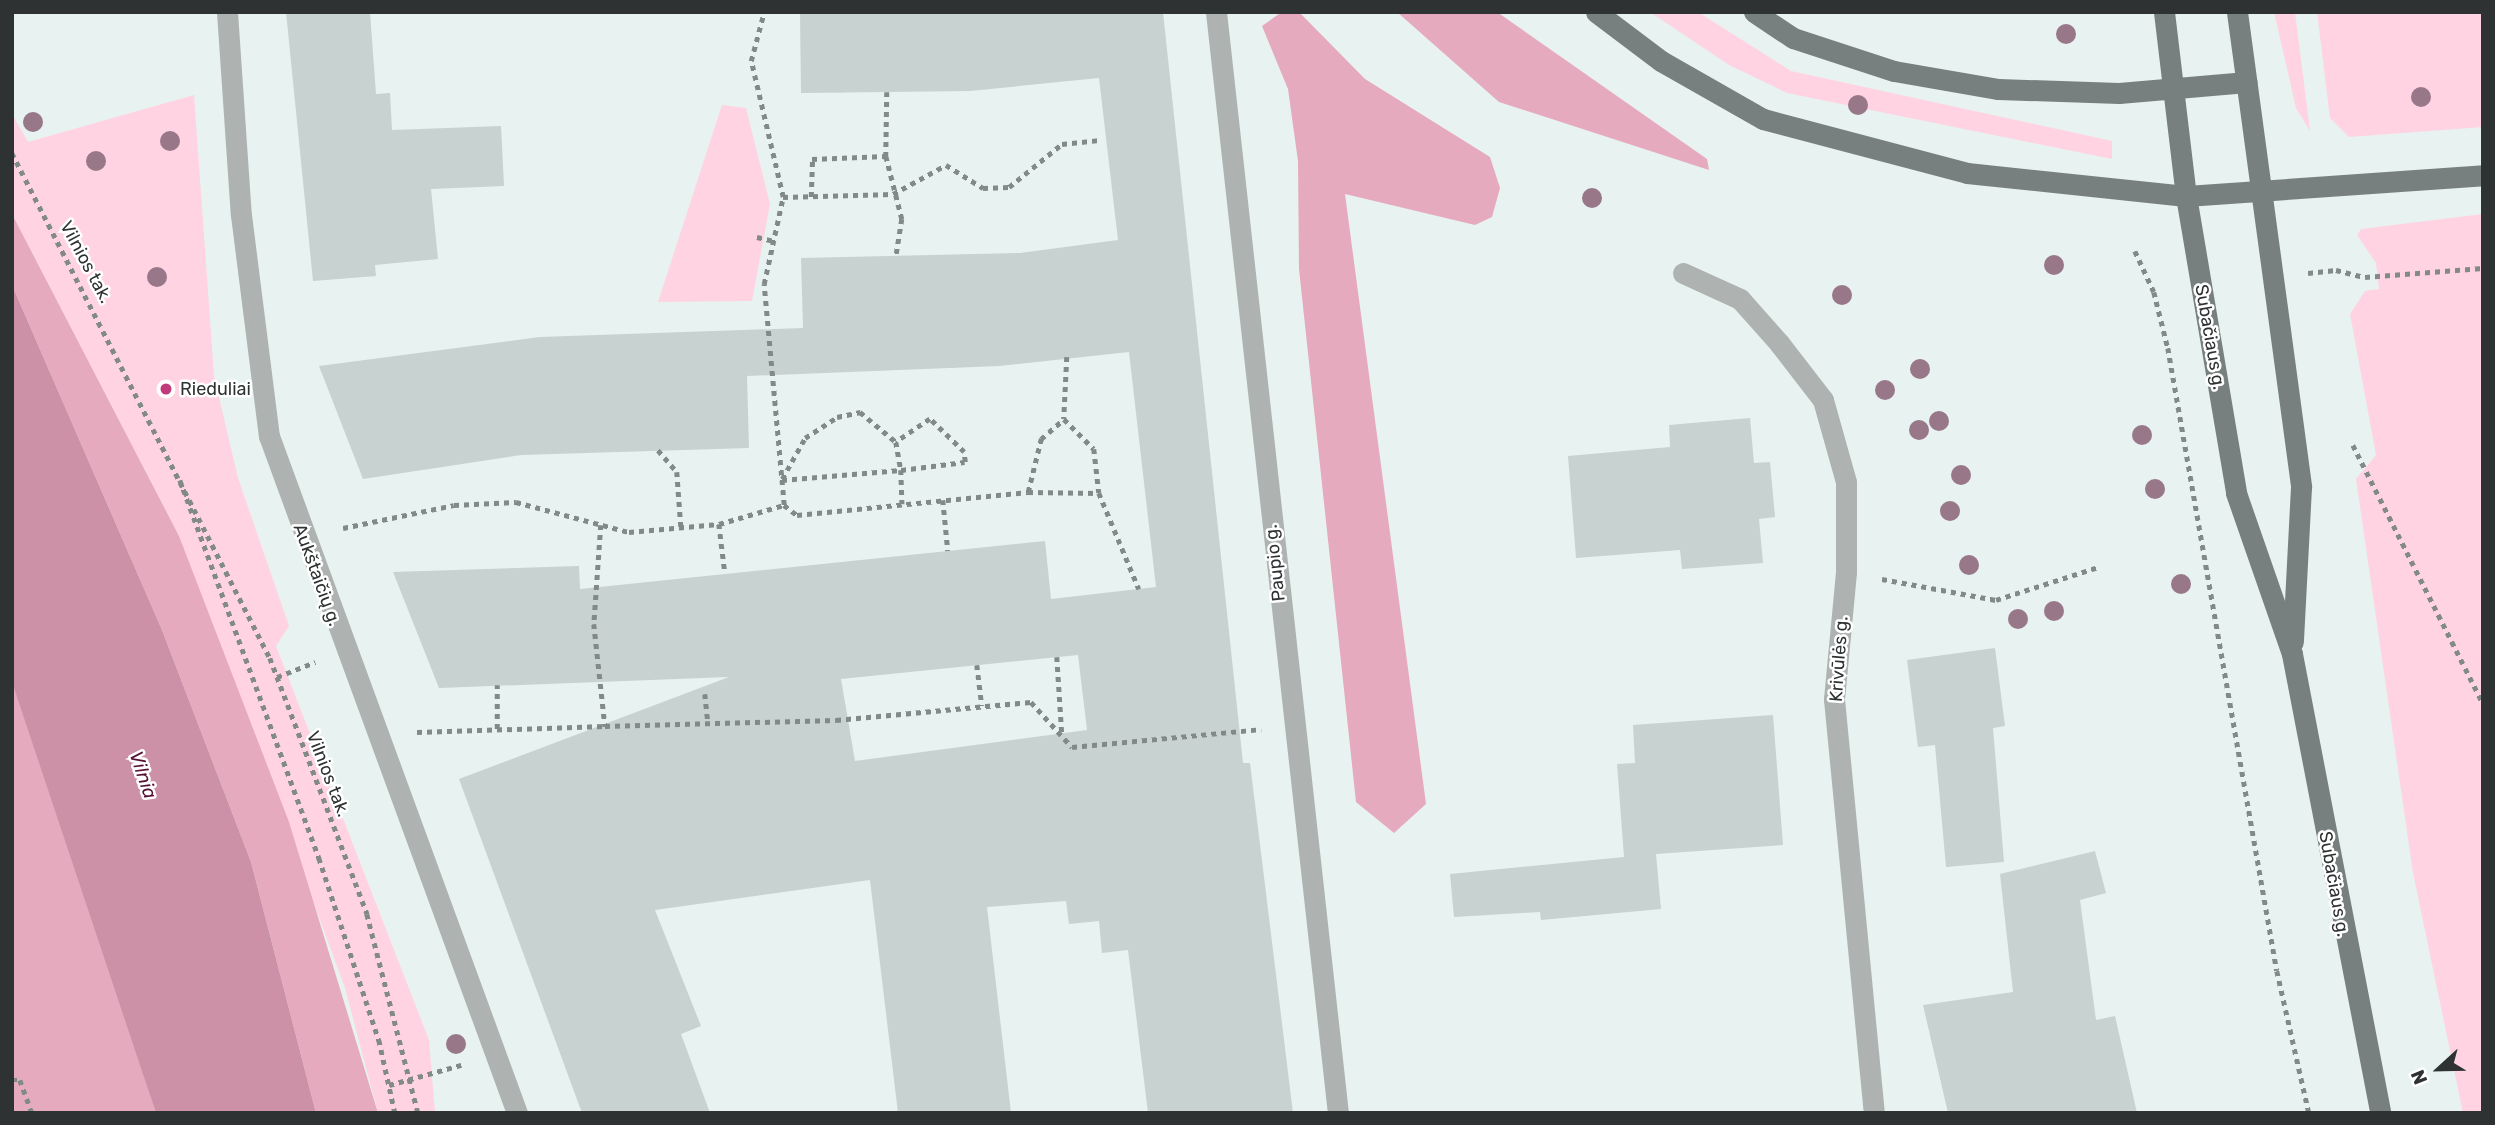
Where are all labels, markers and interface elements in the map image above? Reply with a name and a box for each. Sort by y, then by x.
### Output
street label: Vilnios tak. [55,217,117,307]
street label: Subačiaus g. [2190,283,2230,391]
place label: Rieduliai [180,378,251,400]
marker: Rieduliai [158,381,174,397]
street label: Aukštaičių g. [289,521,345,629]
street label: Paupio g. [1260,523,1290,603]
street label: Krivūlės g. [1825,615,1853,703]
street label: Vilnios tak. [302,728,354,820]
water label: Vilnia [124,748,162,802]
street label: Subačiaus g. [2314,830,2354,938]
north arrow [2404,1034,2474,1104]
text: N [2406,1066,2432,1088]

